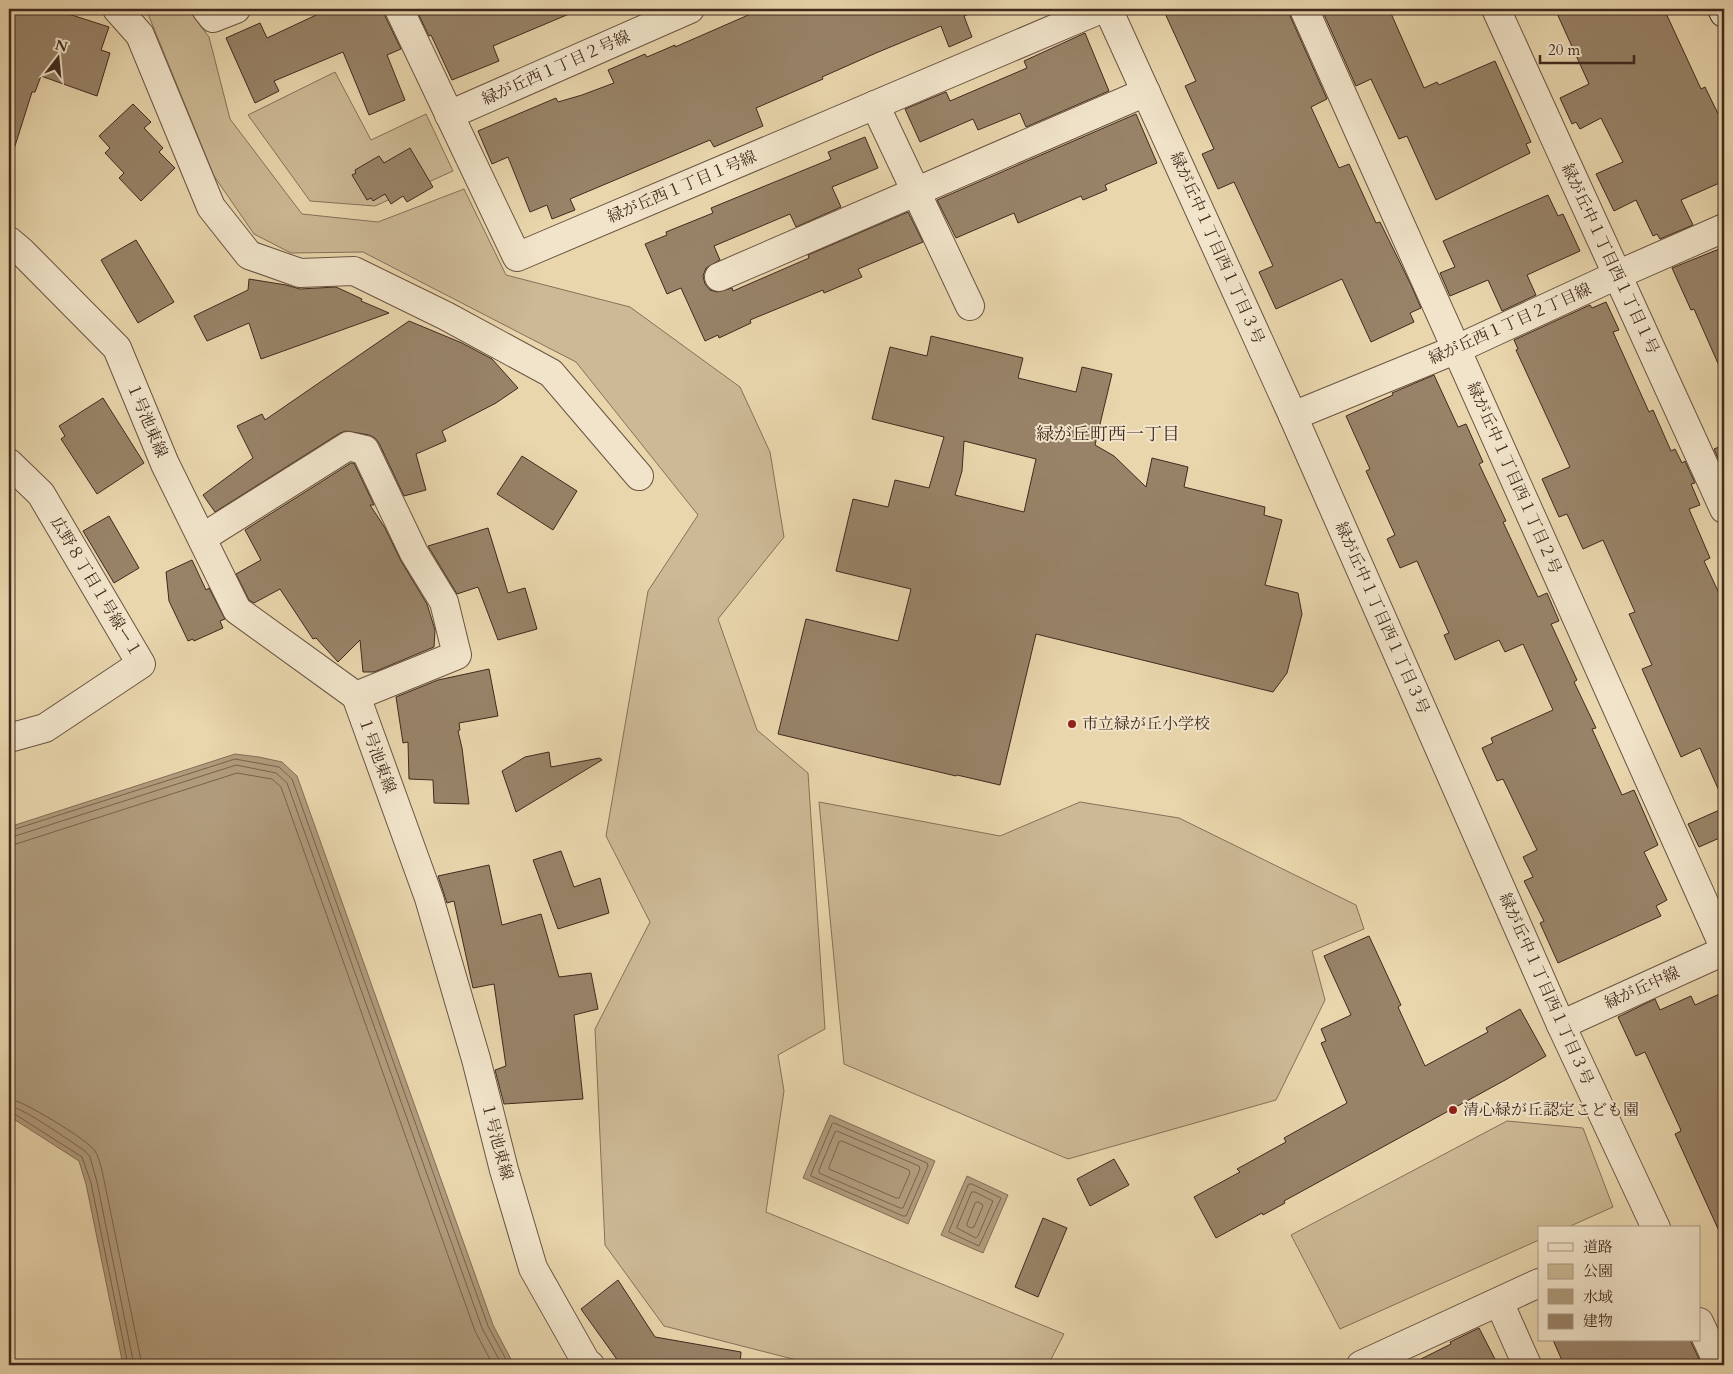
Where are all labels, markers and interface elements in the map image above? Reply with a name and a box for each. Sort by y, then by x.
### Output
street label: 緑が丘西１丁目２号線 [478,25,634,111]
north arrow [32,32,82,82]
scale bar [1540,32,1634,64]
text: N [53,35,70,57]
text: 20 m [1548,40,1580,60]
street label: 緑が丘西１丁目１号線 [604,146,760,228]
street label: 緑が丘中１丁目西１丁目３号 [1165,149,1269,347]
street label: 緑が丘中１丁目西１丁目１号 [1556,160,1664,358]
street label: 緑が丘西１丁目２丁目線 [1425,278,1595,370]
street label: １号池東線 [121,379,173,461]
street label: 緑が丘中１丁目西１丁目２号 [1462,379,1566,577]
district label: 緑が丘町西一丁目 [1036,422,1180,447]
street label: 広野８丁目１号線ー１ [45,513,147,661]
street label: 緑が丘中１丁目西１丁目３号 [1330,519,1434,717]
place label: 市立緑が丘小学校 [1082,713,1210,735]
street label: １号池東線 [353,714,401,796]
marker: 市立緑が丘小学校 [1066,718,1078,730]
street label: 緑が丘中１丁目西１丁目３号 [1494,890,1598,1088]
street label: 緑が丘中線 [1601,962,1683,1014]
place label: 清心緑が丘認定こども園 [1463,1099,1639,1121]
street label: １号池東線 [476,1100,518,1182]
marker: 清心緑が丘認定こども園 [1447,1104,1459,1116]
legend [1538,1226,1700,1342]
text: 道路 [1583,1237,1613,1257]
text: 公園 [1583,1261,1613,1281]
text: 水域 [1583,1287,1613,1307]
text: 建物 [1583,1311,1613,1331]

